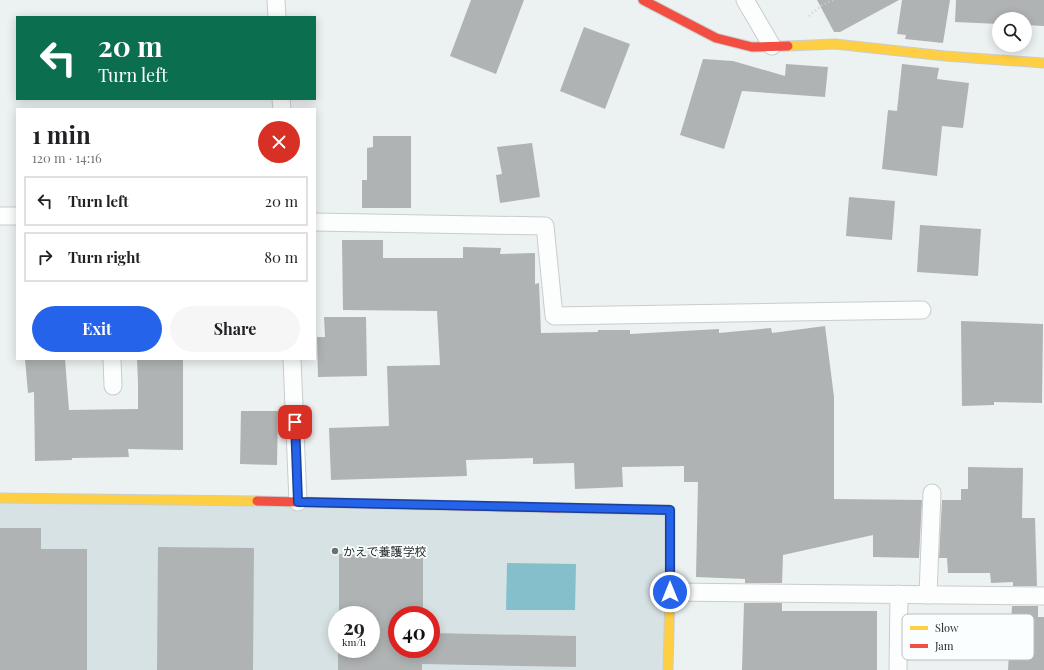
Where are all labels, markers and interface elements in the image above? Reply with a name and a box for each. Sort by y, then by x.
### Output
map controls [992,12,1032,52]
button: search [992,12,1032,52]
text: 20 m [98,27,163,64]
icon: left [32,32,84,84]
text: Turn left [98,63,168,87]
text: 1 min [32,118,91,150]
button: close [258,121,300,163]
text: 120 m · 14:16 [32,149,102,166]
icon: left [34,190,56,212]
text: Turn left [68,191,129,211]
text: 20 m [265,191,298,211]
icon: right [34,246,56,268]
text: Turn right [68,247,141,267]
text: 80 m [264,247,298,267]
button: Exit [32,306,162,352]
button: Share [170,306,300,352]
pin [278,405,312,439]
icon: arrive [284,411,306,433]
place label: かえで養護学校 [343,543,427,559]
marker: かえで養護学校 [330,546,340,556]
position arrow [649,571,691,613]
speed limit sign: 40 [388,606,440,658]
text: 29 [343,613,365,640]
legend [902,614,1034,660]
text: Slow [935,620,959,635]
text: km/h [342,635,366,649]
text: Jam [934,638,954,653]

